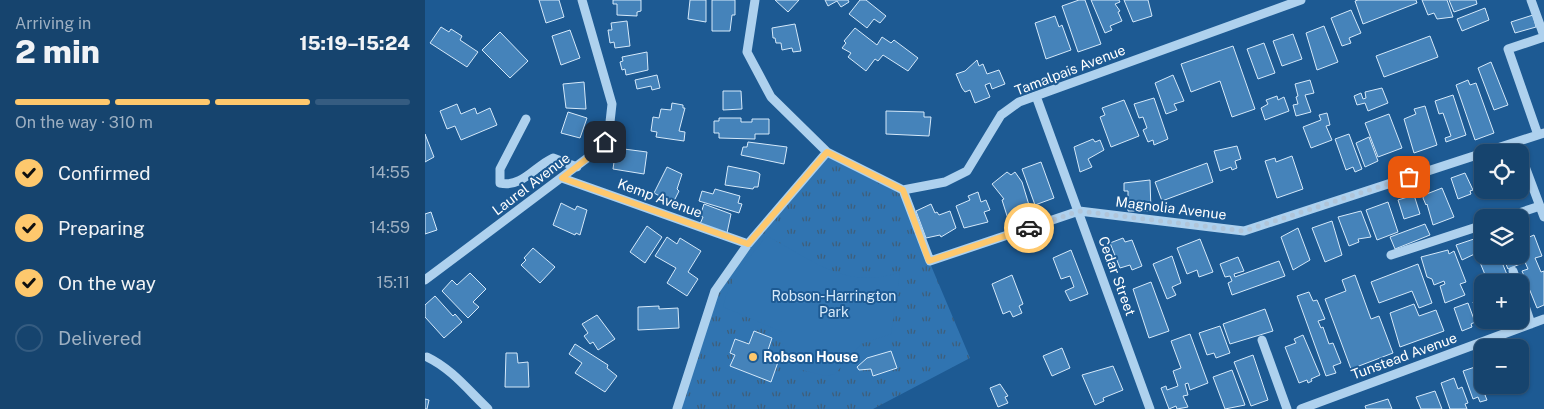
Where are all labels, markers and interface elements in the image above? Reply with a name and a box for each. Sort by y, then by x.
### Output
text: Arriving in [15,14,91,33]
text: 15:19–15:24 [299,32,410,54]
text: 2 min [15,33,100,70]
street label: Tamalpais Avenue [1012,42,1128,98]
text: On the way · 310 m [15,113,153,132]
pin [584,121,626,163]
icon: home [591,128,619,156]
map controls [1474,144,1529,394]
button: locate [1474,144,1529,199]
street label: Laurel Avenue [489,150,573,218]
pin [1388,156,1430,198]
icon: check [15,159,43,187]
text: Confirmed [58,162,151,184]
text: 14:55 [369,163,410,182]
icon: bag [1395,163,1423,191]
street label: Kemp Avenue [615,175,705,221]
street label: Magnolia Avenue [1115,193,1227,223]
courier [1004,203,1054,253]
button: layers [1474,209,1529,264]
icon: check [15,214,43,242]
icon: car [1015,214,1043,242]
text: Preparing [58,217,145,239]
text: 14:59 [370,218,410,237]
street label: Cedar Street [1095,234,1139,318]
icon: check [15,269,43,297]
text: On the way [58,272,156,294]
text: 15:11 [377,273,410,292]
button: + [1474,274,1529,329]
park label: Robson-Harrington Park [772,288,896,320]
text: Delivered [58,327,142,349]
street label: Tunstead Avenue [1349,329,1459,383]
button: − [1474,339,1529,394]
place label: Robson House [763,349,858,365]
marker: Robson House [747,351,759,363]

